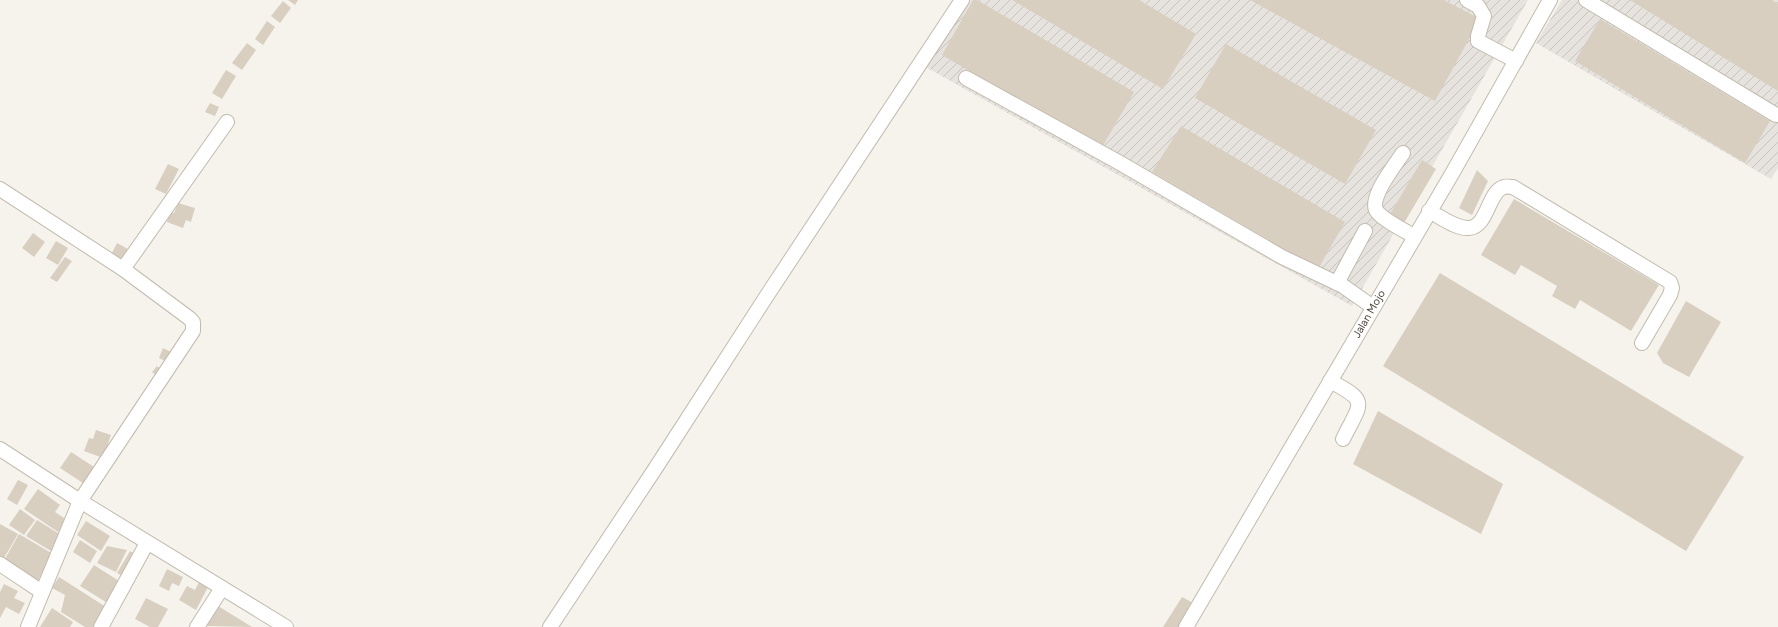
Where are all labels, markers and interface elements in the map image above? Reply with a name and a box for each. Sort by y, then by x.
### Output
street label: Jalan Mojo [1350,288,1388,340]

